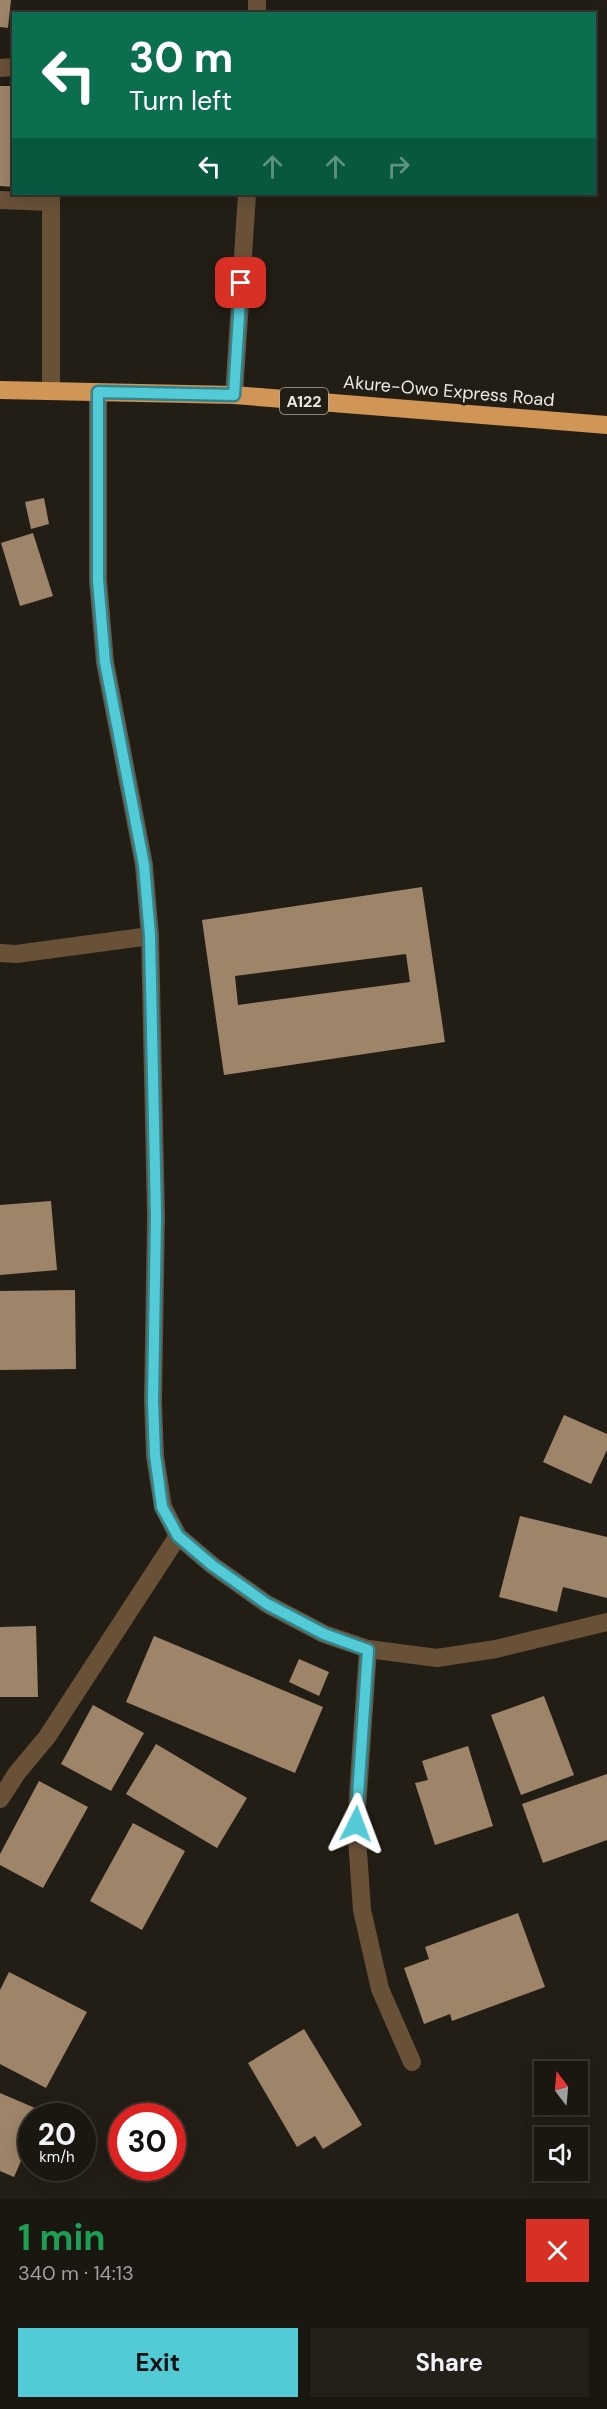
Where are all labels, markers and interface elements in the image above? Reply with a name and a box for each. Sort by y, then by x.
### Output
text: 30 m [129,30,233,85]
icon: left [30,36,108,114]
text: Turn left [129,83,232,118]
icon: left [193,150,226,183]
icon: ahead [256,150,289,183]
icon: ahead [319,150,352,183]
icon: right [382,150,415,183]
pin [215,257,266,308]
icon: arrive [224,266,257,299]
street label: Akure-Owo Express Road [342,370,556,412]
road number: A122 [280,388,328,414]
position arrow [324,1792,388,1856]
north arrow [534,2061,588,2115]
map controls [534,2061,588,2181]
speed limit sign: 30 [108,2103,186,2181]
text: 20 [38,2115,76,2154]
button: sound [534,2127,588,2181]
text: km/h [39,2147,75,2167]
text: 1 min [18,2214,106,2261]
button: close [526,2219,589,2282]
text: 340 m · 14:13 [18,2260,134,2286]
button: Exit [18,2328,298,2397]
button: Share [310,2328,589,2397]

